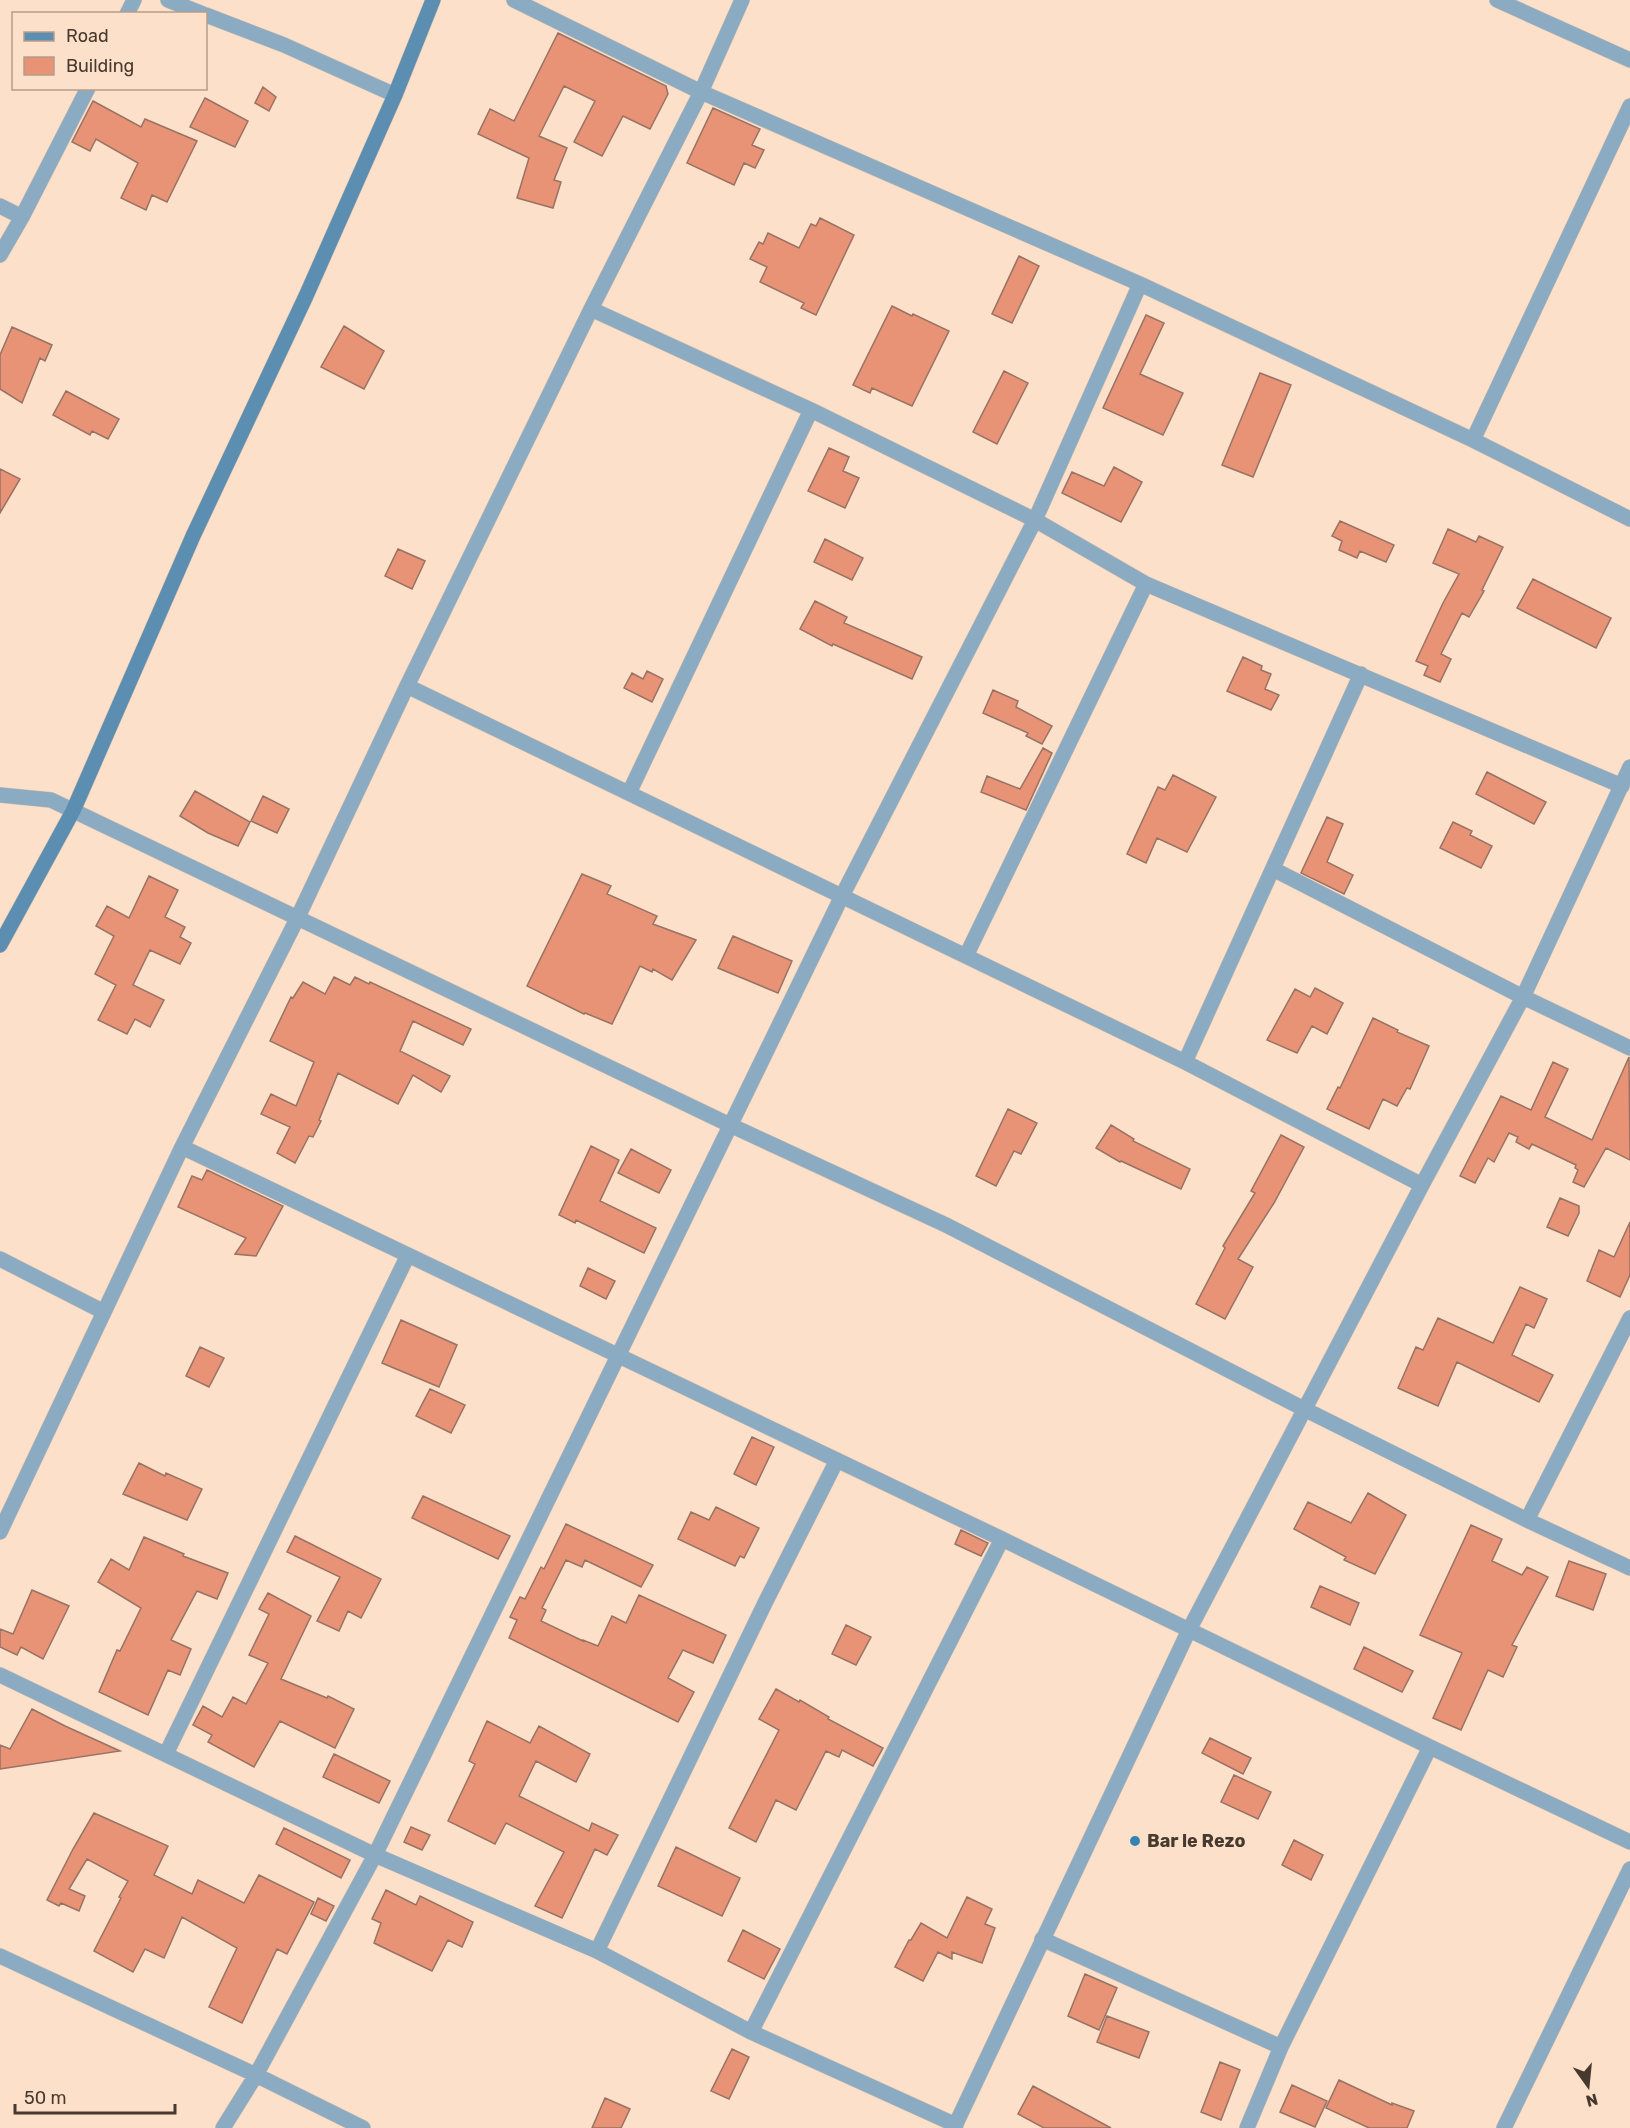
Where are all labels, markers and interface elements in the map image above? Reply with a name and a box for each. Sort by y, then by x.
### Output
legend [12,12,207,90]
text: Road [66,25,109,47]
text: Building [66,55,134,77]
place label: Bar le Rezo [1147,1830,1245,1852]
marker: Bar le Rezo [1128,1834,1142,1848]
north arrow [1558,2056,1618,2116]
scale bar [15,2077,176,2115]
text: 50 m [24,2087,67,2109]
text: N [1584,2089,1600,2111]

